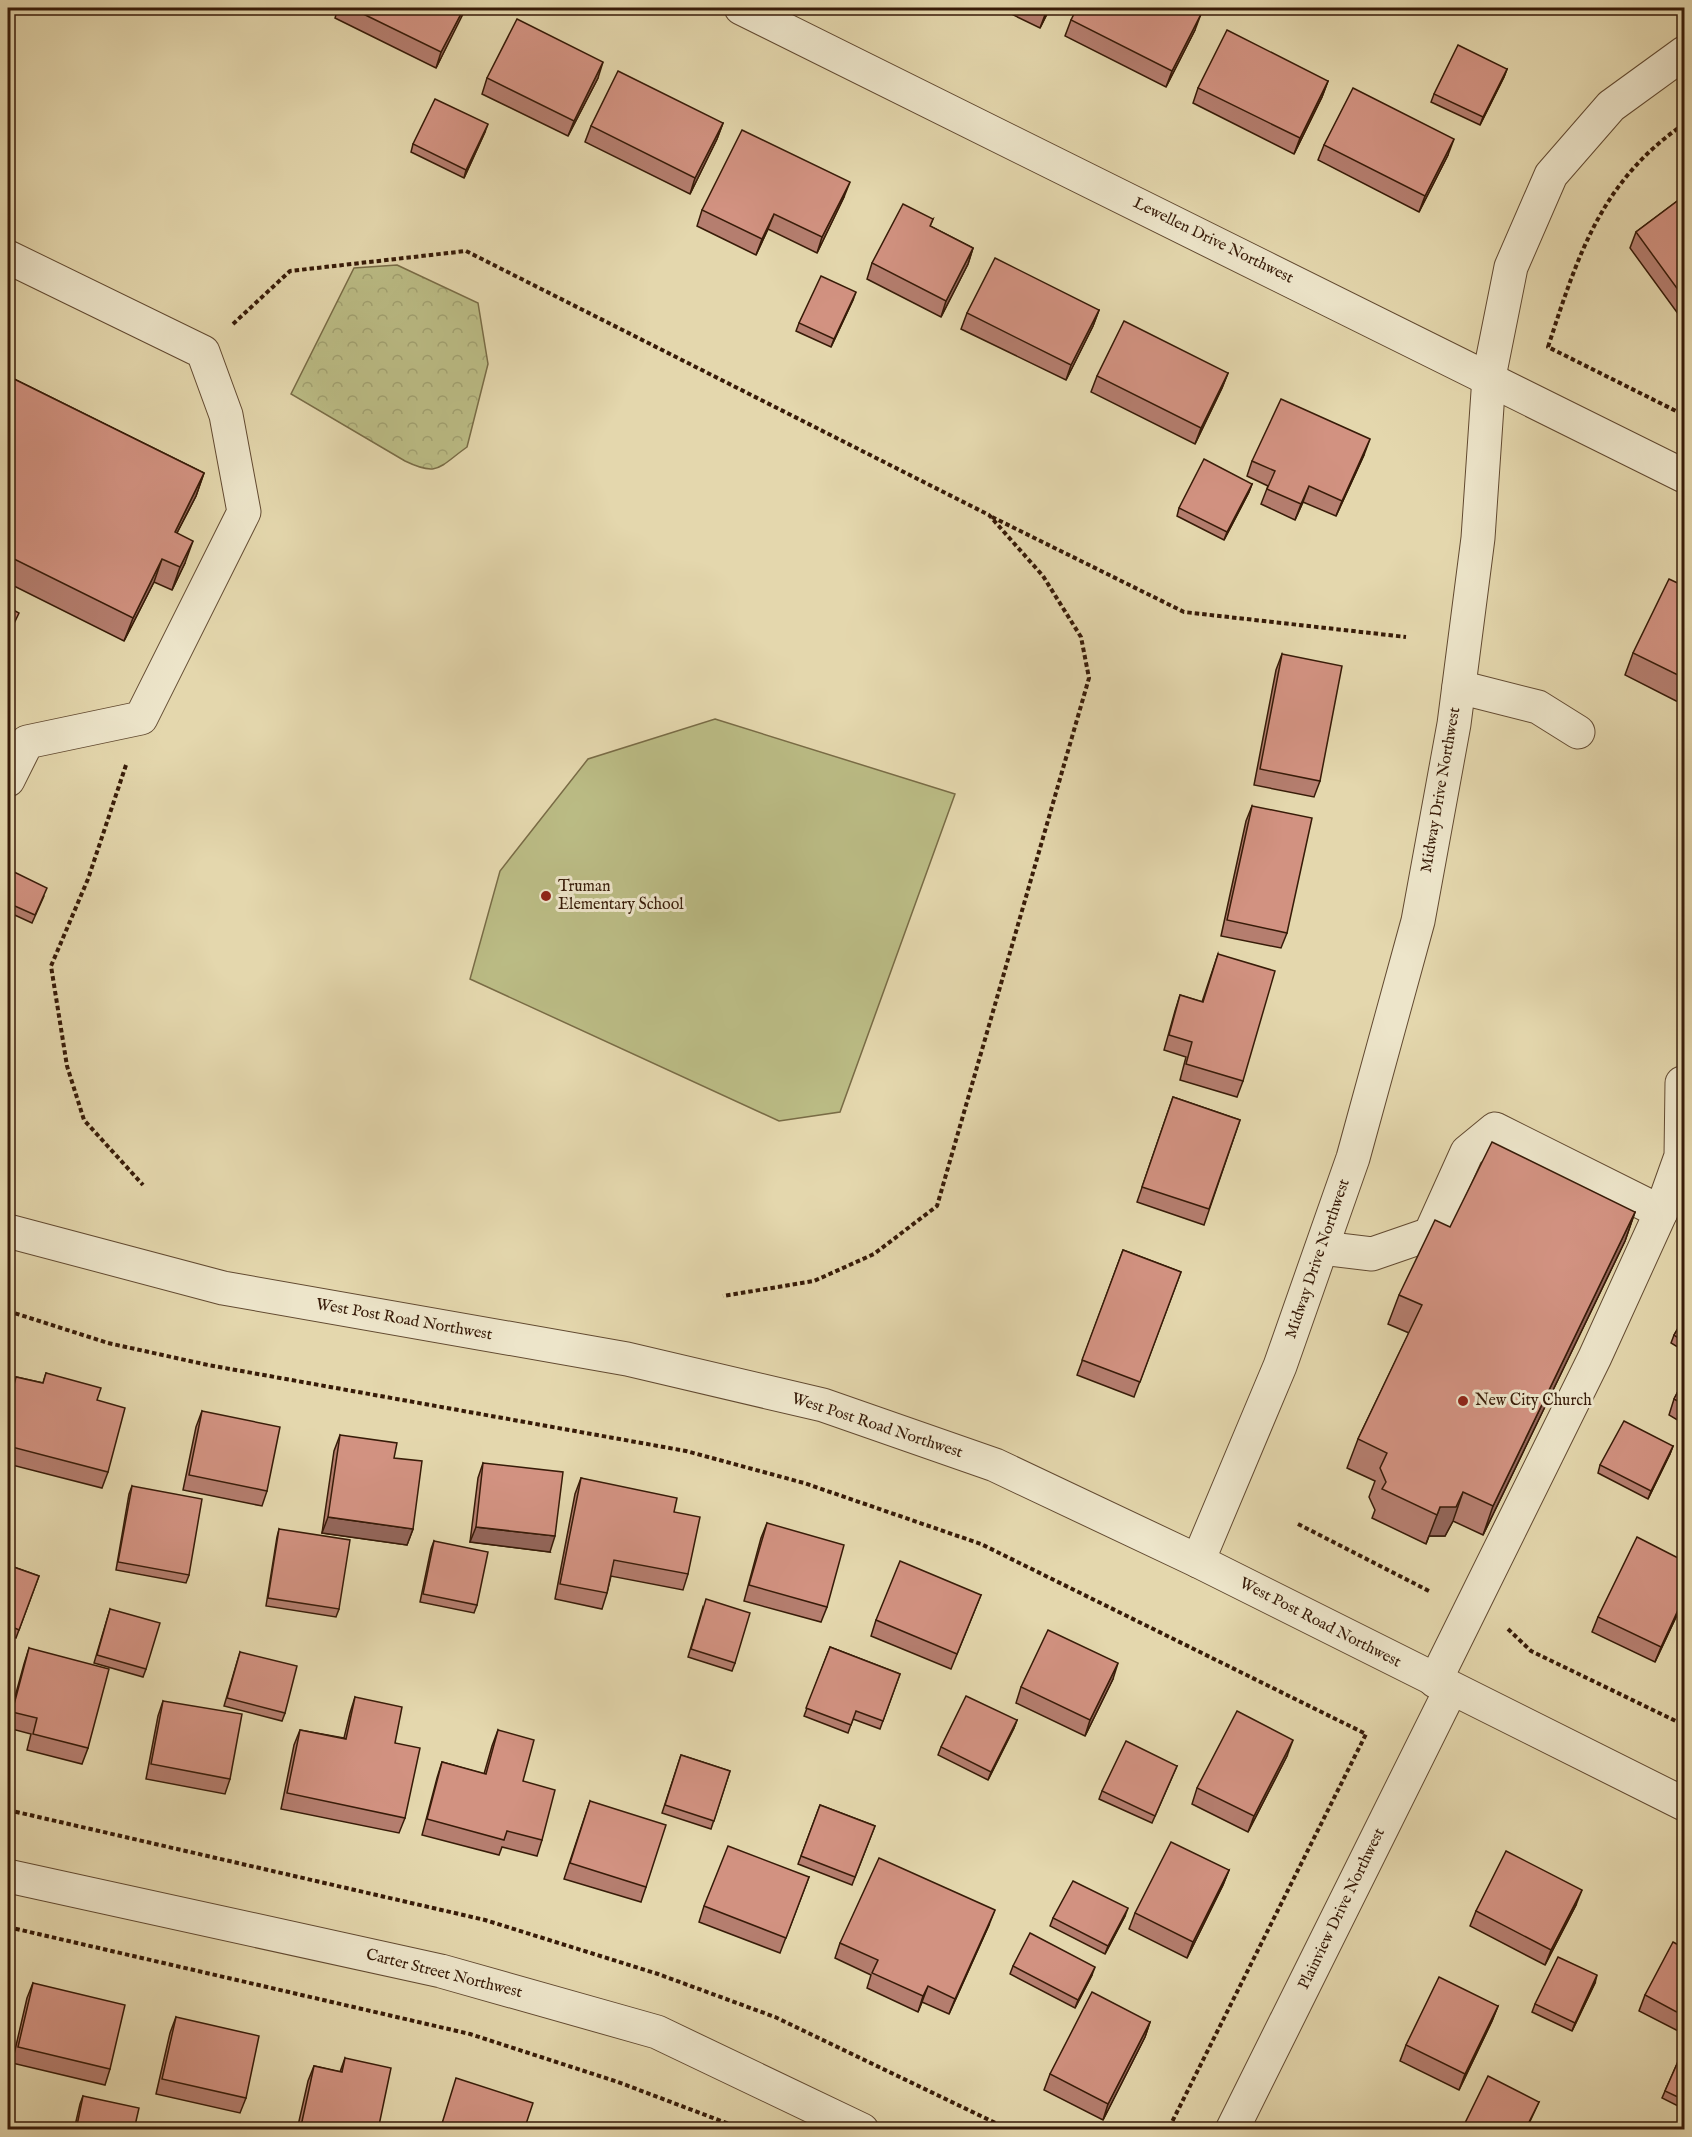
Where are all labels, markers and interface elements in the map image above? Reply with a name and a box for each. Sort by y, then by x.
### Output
street label: Lewellen Drive Northwest [1130,193,1297,289]
street label: Midway Drive Northwest [1417,705,1465,874]
place label: Truman Elementary School [558,877,684,915]
marker: Truman Elementary School [539,889,553,903]
street label: Midway Drive Northwest [1281,1176,1355,1341]
street label: West Post Road Northwest [314,1295,494,1345]
street label: West Post Road Northwest [789,1389,966,1463]
place label: New City Church [1475,1391,1592,1411]
marker: New City Church [1456,1394,1470,1408]
street label: West Post Road Northwest [1236,1574,1405,1673]
street label: Plainview Drive Northwest [1294,1825,1390,1993]
street label: Carter Street Northwest [364,1945,525,2003]

